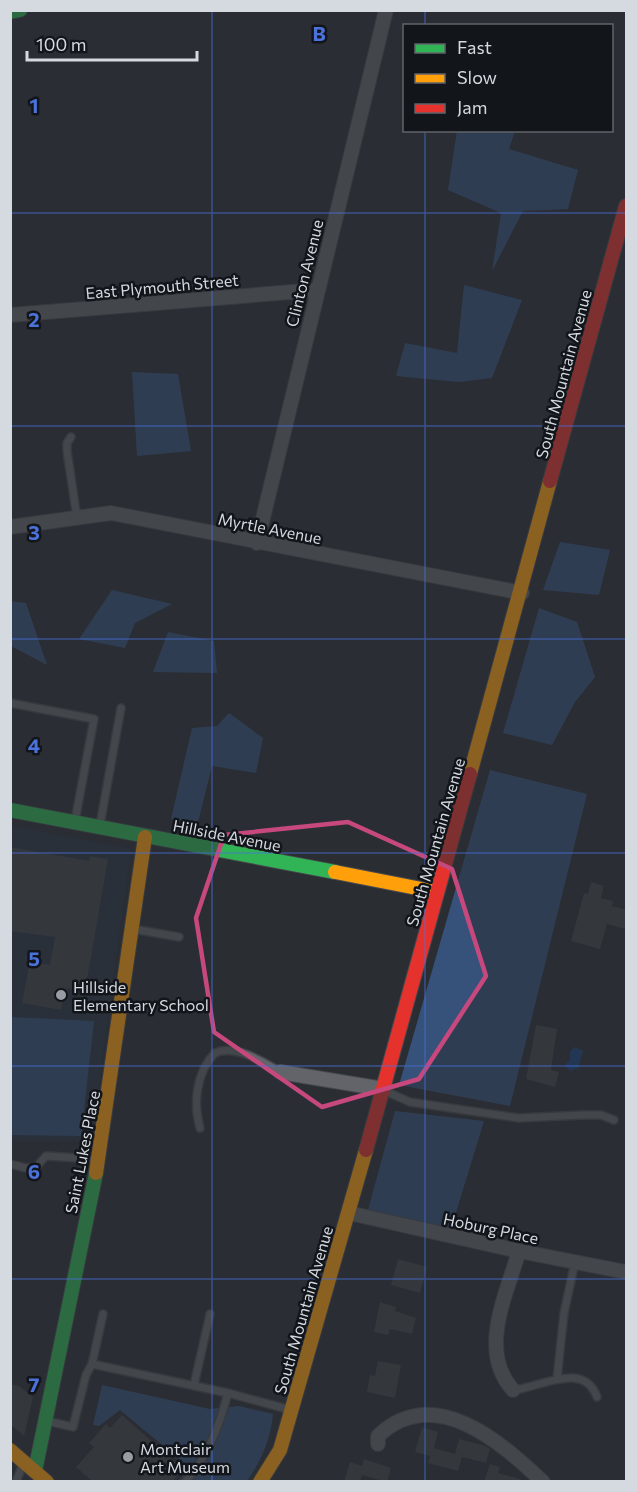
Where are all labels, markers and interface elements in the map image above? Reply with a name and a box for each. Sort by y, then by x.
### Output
text: B [312,21,326,45]
scale bar [27,24,196,62]
legend [403,24,613,132]
text: 100 m [36,33,86,55]
text: Fast [457,36,492,58]
text: Slow [457,66,497,88]
text: 1 [29,93,39,117]
text: Jam [457,96,487,118]
street label: Clinton Avenue [281,217,327,329]
street label: East Plymouth Street [85,270,240,302]
street label: South Mountain Avenue [531,287,595,461]
text: 2 [28,307,40,331]
street label: Myrtle Avenue [217,509,323,547]
text: 3 [28,520,40,544]
text: 4 [28,733,40,757]
street label: South Mountain Avenue [402,756,468,928]
street label: Hillside Avenue [171,815,283,855]
text: 5 [28,946,40,970]
place label: Hillside Elementary School [73,977,209,1014]
marker: Hillside Elementary School [54,988,68,1002]
street label: Saint Lukes Place [61,1089,103,1215]
text: 6 [28,1159,40,1183]
street label: Hoburg Place [442,1209,540,1247]
street label: South Mountain Avenue [270,1224,336,1396]
text: 7 [29,1372,40,1396]
place label: Montclair Art Museum [140,1439,230,1476]
marker: Montclair Art Museum [121,1450,135,1464]

